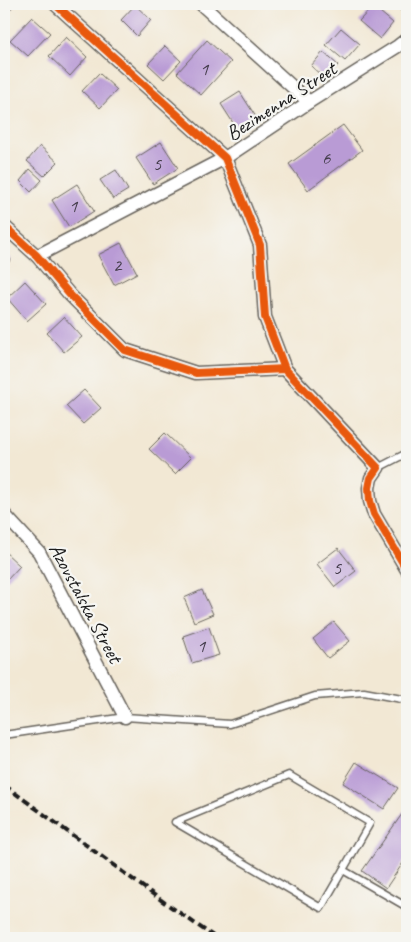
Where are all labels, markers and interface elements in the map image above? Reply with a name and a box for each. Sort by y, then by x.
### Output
street label: Bezimenna Street [221,55,343,146]
house number: 1 [200,57,210,81]
house number: 6 [322,146,332,170]
house number: 5 [153,152,163,176]
house number: 1 [69,194,79,218]
house number: 2 [113,253,123,277]
street label: Azovstalska Street [44,539,129,669]
house number: 5 [333,556,343,580]
house number: 1 [197,634,207,658]

